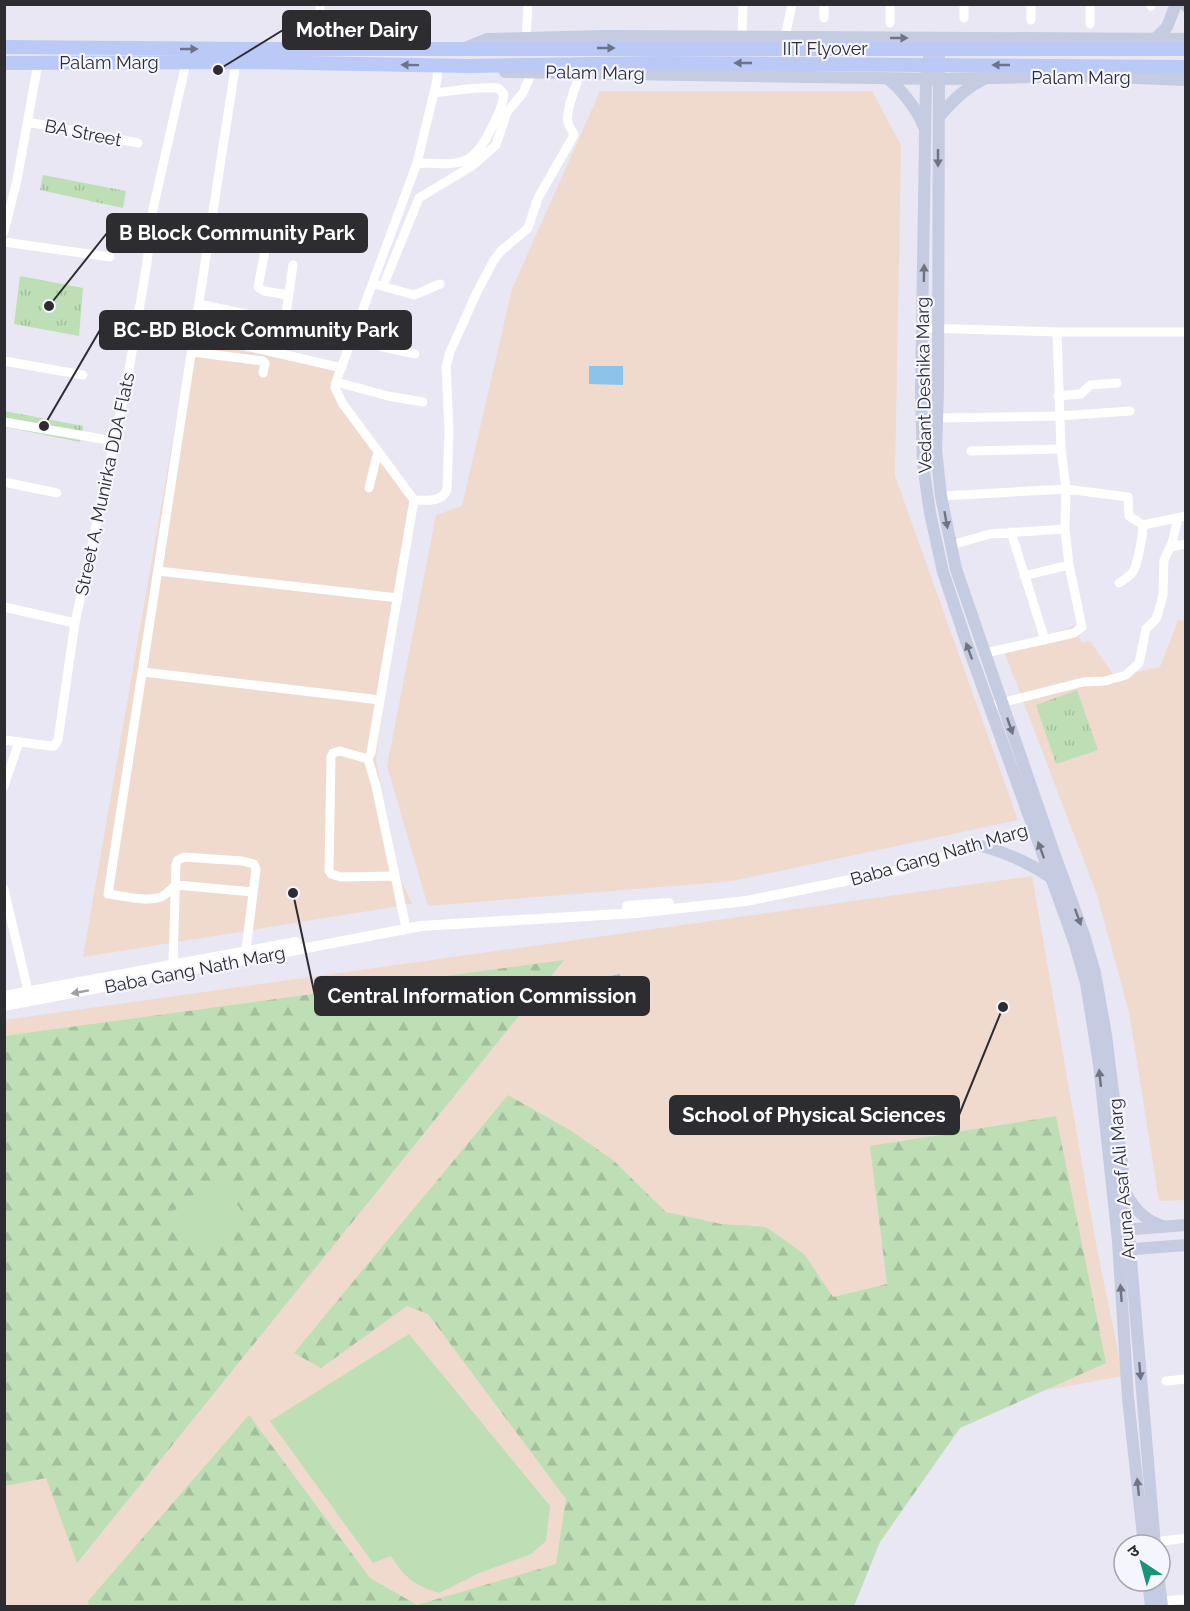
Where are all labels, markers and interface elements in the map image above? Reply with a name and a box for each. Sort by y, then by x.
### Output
callout: Mother Dairy [283,11,430,49]
text: Mother Dairy [296,18,418,42]
one-way arrow [890,33,909,43]
street label: IIT Flyover [782,38,868,59]
one-way arrow [597,43,616,53]
one-way arrow [179,44,198,54]
street label: Palam Marg [59,52,159,73]
one-way arrow [734,58,753,68]
one-way arrow [400,60,419,69]
one-way arrow [992,60,1011,70]
street label: Palam Marg [545,61,645,84]
street label: Palam Marg [1031,67,1131,88]
street label: BA Street [43,115,123,150]
one-way arrow [934,149,943,168]
callout: B Block Community Park [107,214,367,252]
text: B Block Community Park [119,221,356,245]
one-way arrow [919,263,929,282]
street label: Vedant Deshika Marg [911,296,936,474]
callout: BC-BD Block Community Park [100,311,411,349]
text: BC-BD Block Community Park [113,318,400,342]
street label: Street A, Munirka DDA Flats [71,370,138,597]
one-way arrow [941,511,950,530]
one-way arrow [964,641,974,659]
one-way arrow [1006,717,1016,735]
street label: Baba Gang Nath Marg [848,819,1030,890]
one-way arrow [1035,841,1045,859]
one-way arrow [1073,908,1083,926]
street label: Baba Gang Nath Marg [103,942,287,997]
callout: Central Information Commission [315,977,649,1015]
text: Central Information Commission [328,984,636,1008]
one-way arrow [70,988,89,997]
one-way arrow [1095,1069,1105,1088]
callout: School of Physical Sciences [670,1096,959,1134]
street label: Aruna Asaf Ali Marg [1104,1098,1139,1261]
text: School of Physical Sciences [682,1103,946,1127]
one-way arrow [1116,1283,1126,1302]
one-way arrow [1135,1361,1145,1380]
one-way arrow [1133,1477,1143,1496]
north arrow [1112,1533,1172,1593]
text: उ [1124,1540,1143,1562]

